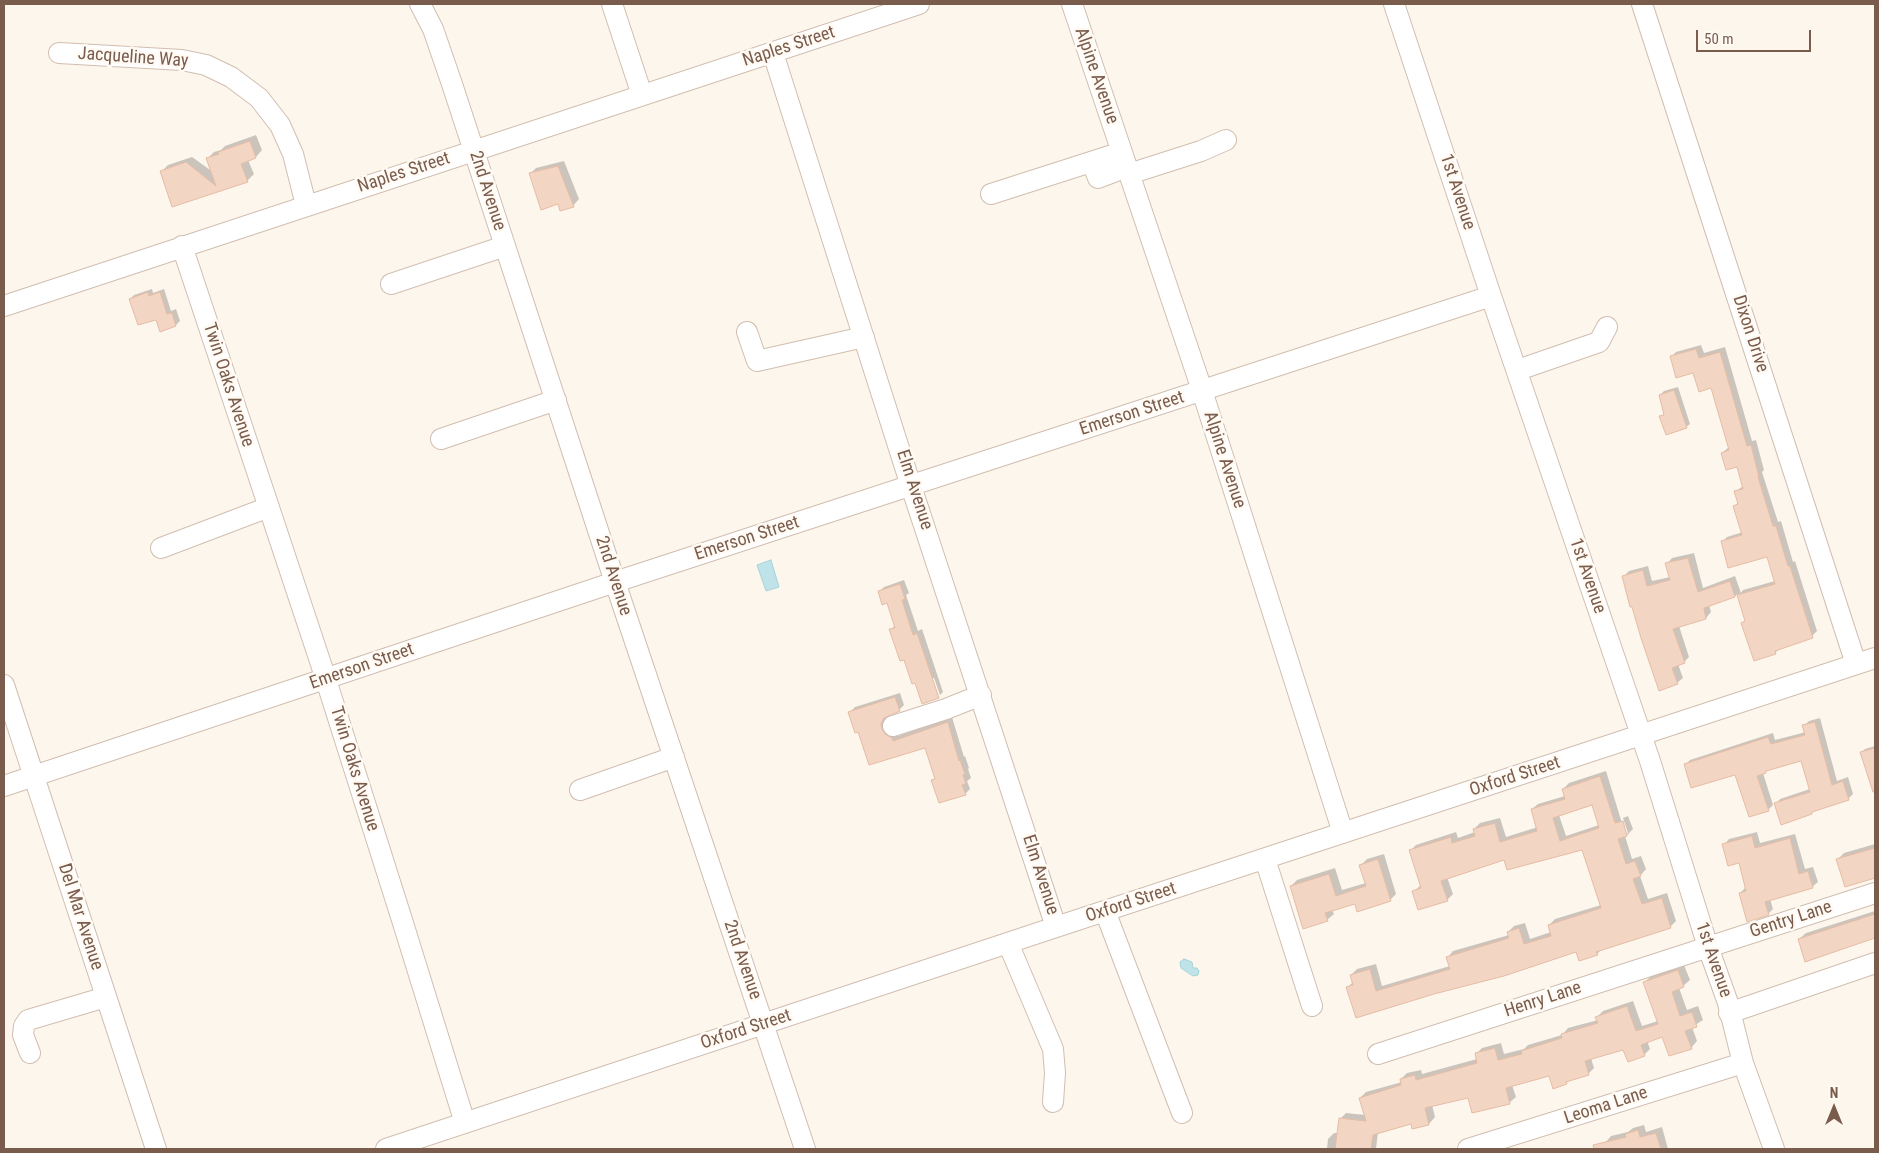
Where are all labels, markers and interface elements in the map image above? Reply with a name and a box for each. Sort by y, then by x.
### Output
scale bar [1699,20,1814,52]
street label: Naples Street [740,22,838,72]
street label: Alpine Avenue [1069,25,1123,127]
text: 50 m [1704,30,1734,48]
street label: Jacqueline Way [77,43,189,73]
street label: Naples Street [355,148,453,198]
street label: 2nd Avenue [464,148,510,234]
street label: 1st Avenue [1435,151,1479,233]
street label: Dixon Drive [1727,293,1773,375]
street label: Twin Oaks Avenue [198,320,258,450]
street label: Emerson Street [1077,387,1187,441]
street label: Alpine Avenue [1198,409,1250,511]
street label: Elm Avenue [891,447,937,533]
street label: Emerson Street [692,512,802,566]
street label: 2nd Avenue [590,533,636,619]
street label: 1st Avenue [1564,535,1610,617]
street label: Emerson Street [307,639,417,695]
street label: Twin Oaks Avenue [325,704,383,834]
street label: Oxford Street [1467,752,1563,802]
street label: Elm Avenue [1017,832,1063,918]
street label: Del Mar Avenue [53,861,107,973]
street label: Oxford Street [1083,878,1179,928]
street label: Gentry Lane [1747,897,1835,943]
street label: 2nd Avenue [718,917,766,1003]
street label: 1st Avenue [1690,919,1736,1001]
street label: Henry Lane [1502,977,1584,1023]
street label: Oxford Street [698,1005,794,1055]
street label: Leoma Lane [1561,1082,1651,1130]
north arrow [1809,1083,1859,1133]
text: N [1830,1085,1838,1101]

